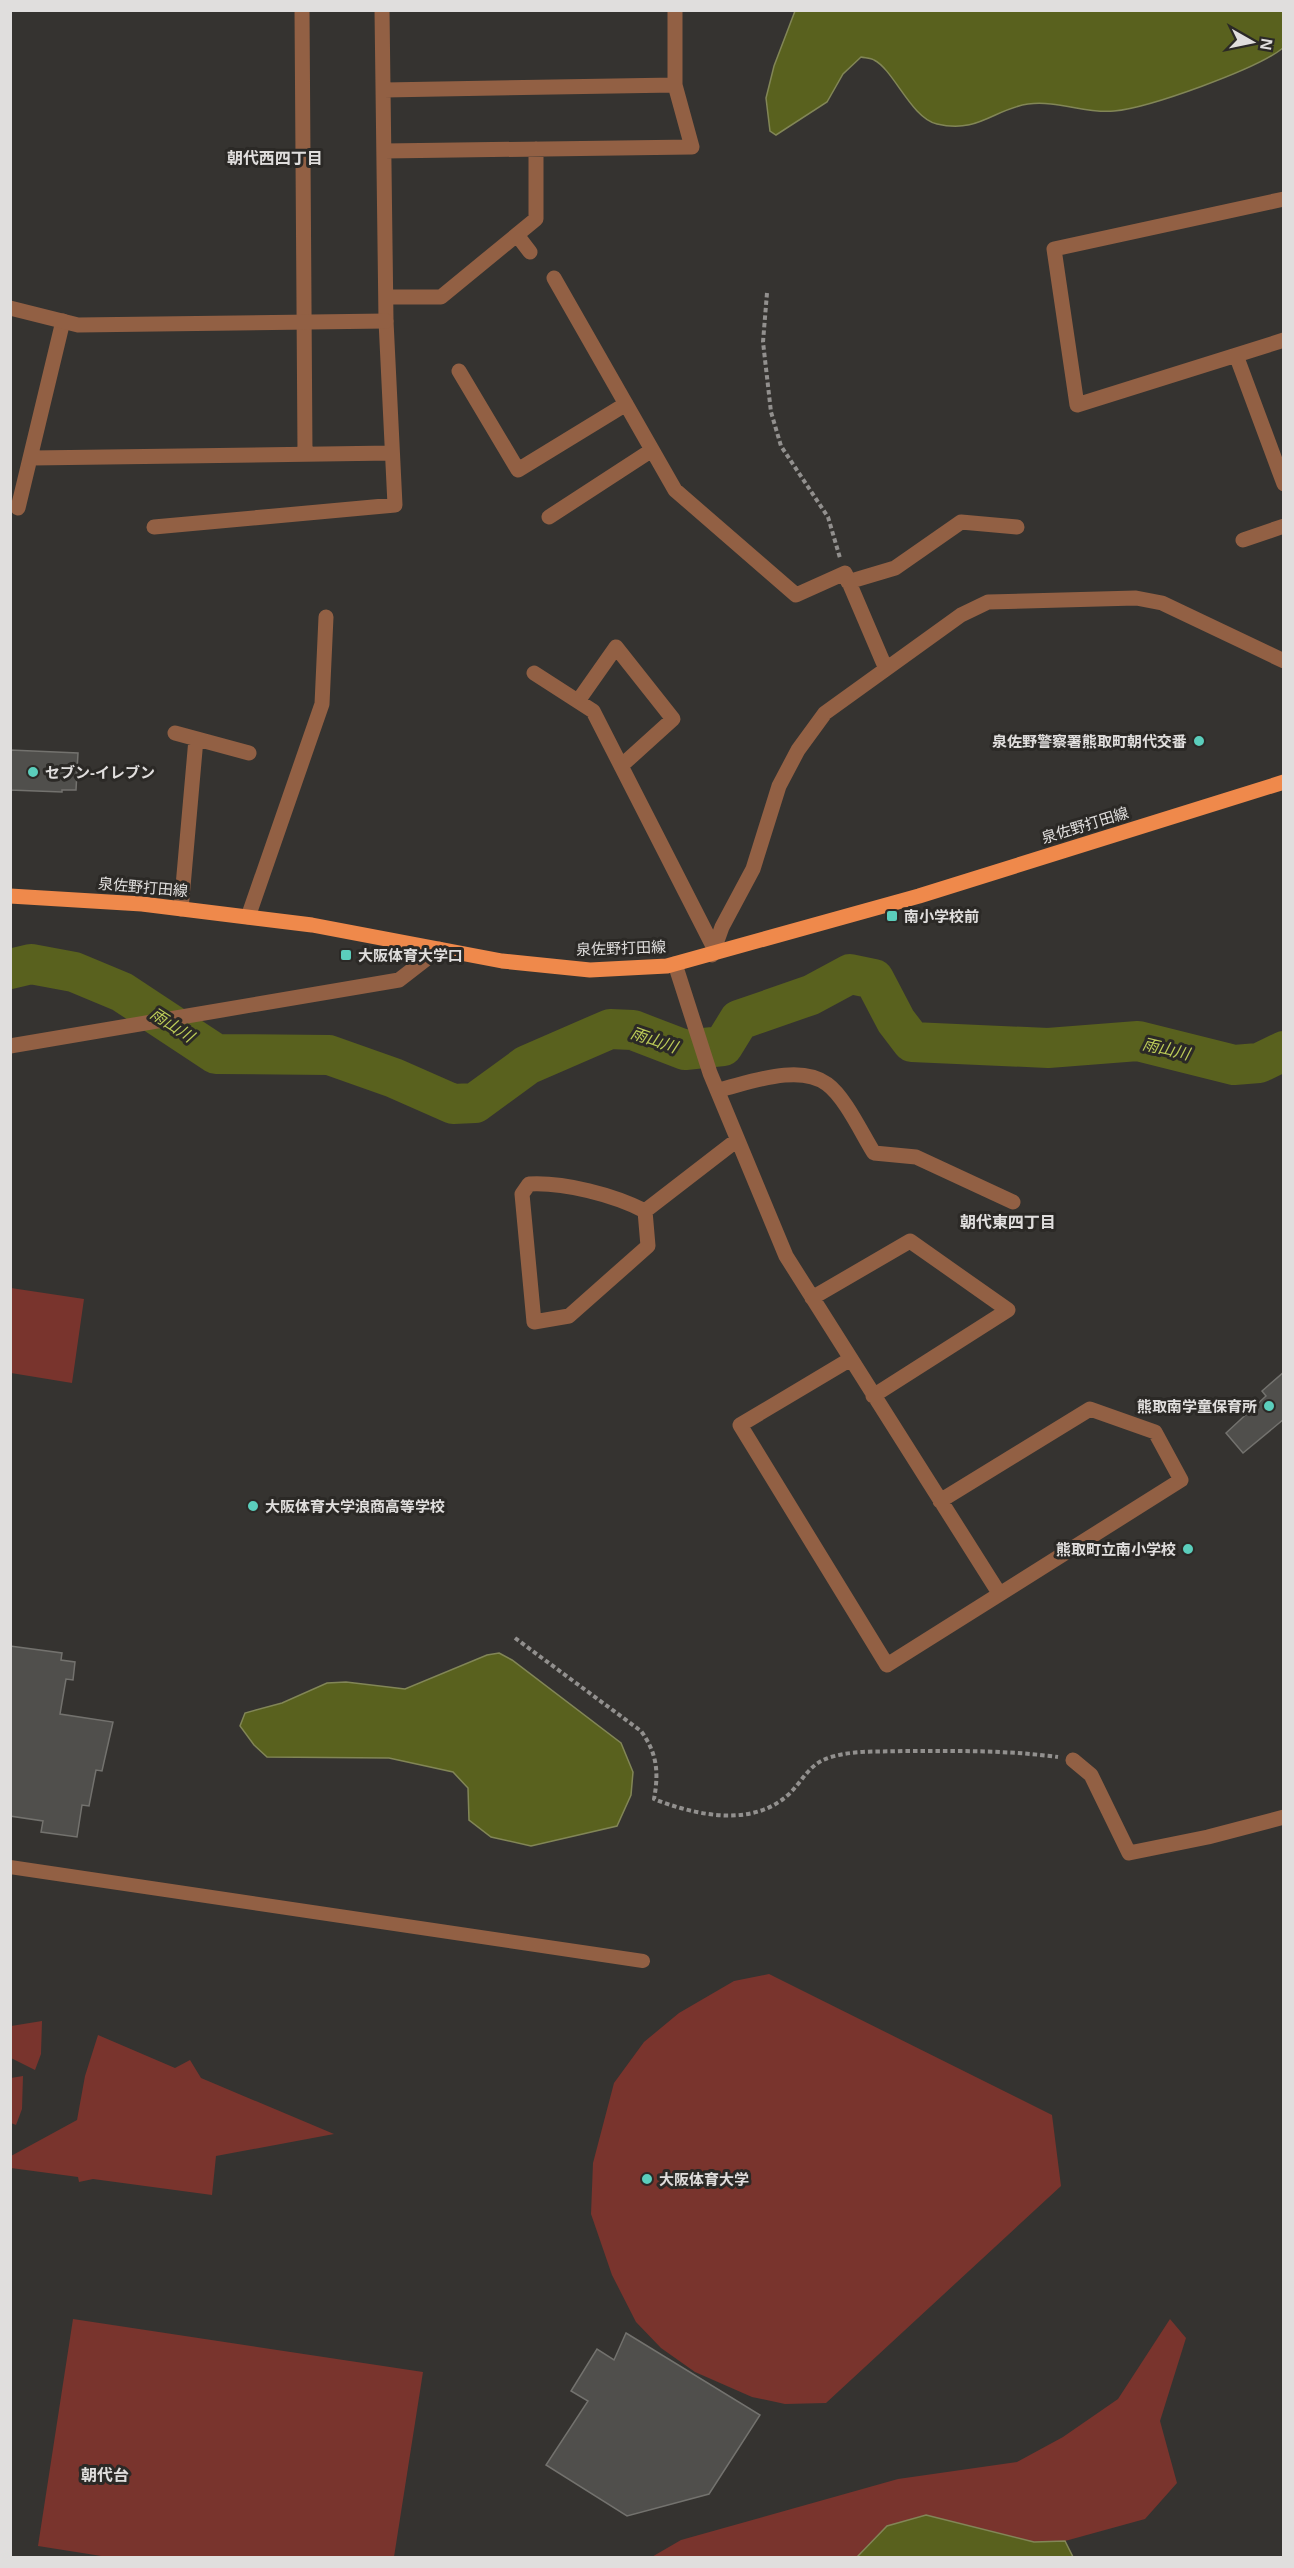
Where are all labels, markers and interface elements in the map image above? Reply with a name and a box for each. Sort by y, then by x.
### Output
north arrow [1222,12,1282,72]
text: N [1257,37,1276,51]
district label: 朝代西四丁目 [227,149,323,167]
place label: 泉佐野警察署熊取町朝代交番 [992,733,1187,750]
marker: 泉佐野警察署熊取町朝代交番 [1192,734,1206,748]
place label: セブン-イレブン [45,764,155,781]
marker: セブン-イレブン [26,765,40,779]
street label: 泉佐野打田線 [1039,804,1131,846]
street label: 泉佐野打田線 [97,875,189,899]
place label: 南小学校前 [904,908,979,925]
marker: 南小学校前 [885,909,899,923]
street label: 泉佐野打田線 [576,938,666,958]
place label: 大阪体育大学口 [358,947,463,964]
marker: 大阪体育大学口 [339,948,353,962]
water label: 雨山川 [147,1005,198,1046]
water label: 雨山川 [629,1024,681,1056]
water label: 雨山川 [1141,1035,1193,1063]
district label: 朝代東四丁目 [960,1213,1056,1231]
place label: 熊取南学童保育所 [1137,1398,1257,1415]
marker: 熊取南学童保育所 [1262,1399,1276,1413]
place label: 大阪体育大学浪商高等学校 [265,1498,445,1515]
marker: 大阪体育大学浪商高等学校 [246,1499,260,1513]
place label: 熊取町立南小学校 [1056,1541,1176,1558]
marker: 熊取町立南小学校 [1181,1542,1195,1556]
place label: 大阪体育大学 [659,2171,749,2188]
marker: 大阪体育大学 [640,2172,654,2186]
district label: 朝代台 [81,2466,129,2484]

